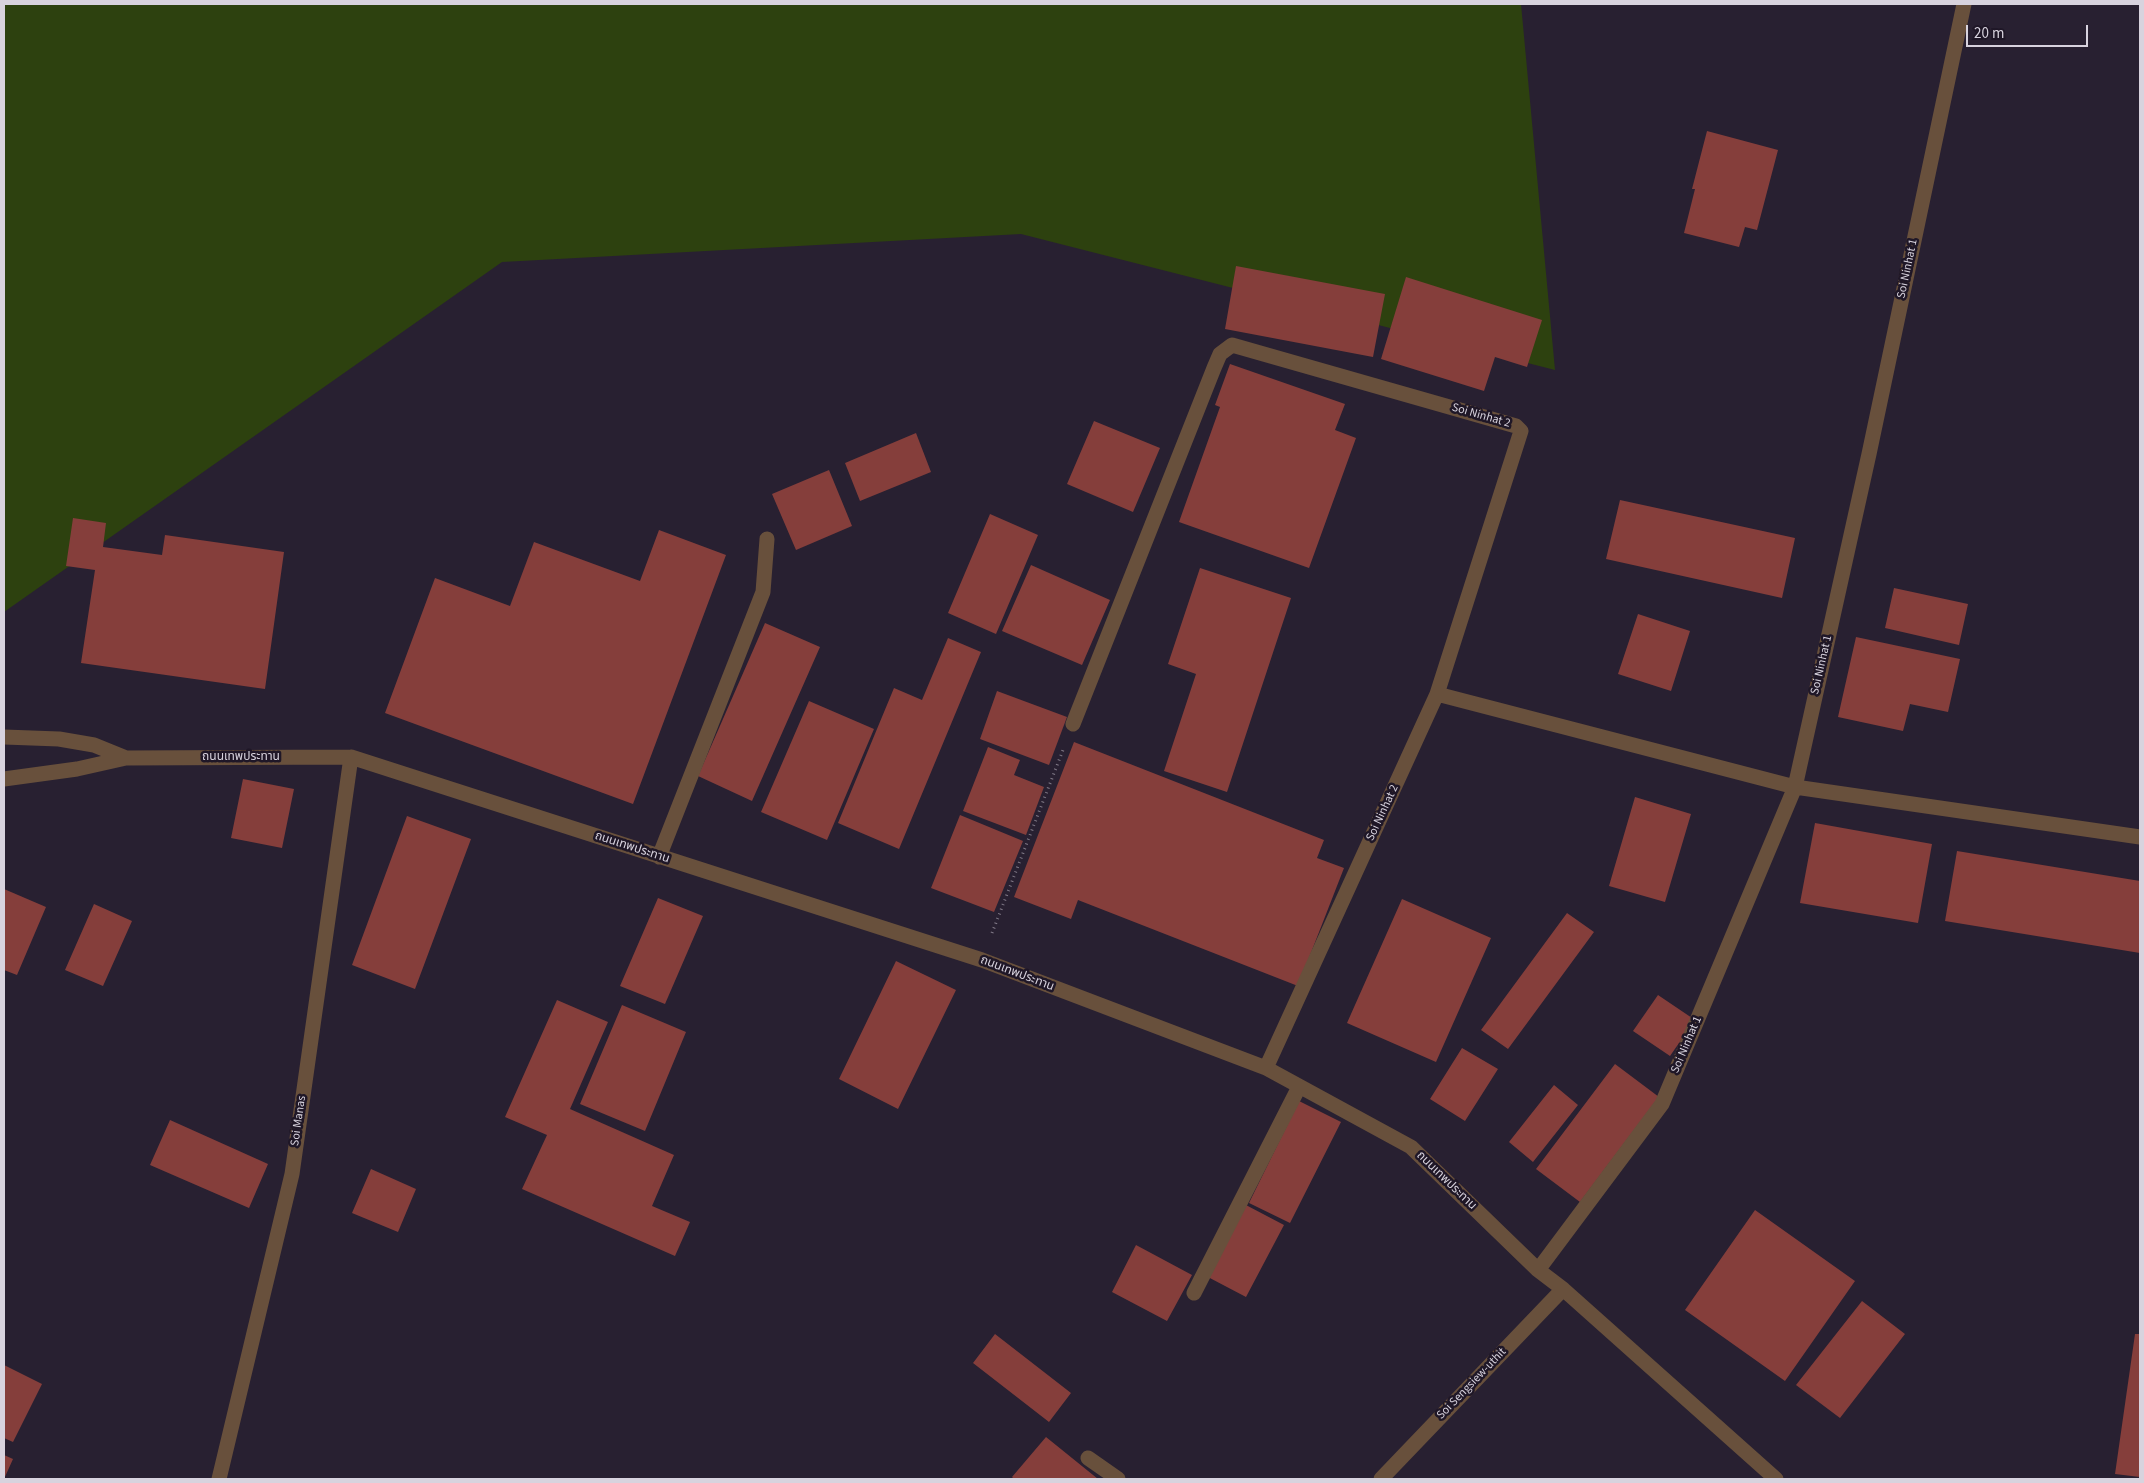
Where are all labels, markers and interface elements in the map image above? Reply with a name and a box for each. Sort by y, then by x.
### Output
scale bar [1969,15,2092,47]
text: 20 m [1974,23,2004,44]
street label: Soi Ninhat 1 [1895,238,1921,300]
street label: Soi Ninhat 2 [1450,401,1512,431]
street label: Soi Ninhat 1 [1808,634,1836,696]
street label: ถนนเทพประทาน [202,750,280,764]
street label: Soi Ninhat 2 [1364,783,1402,843]
street label: ถนนเทพประทาน [593,829,671,867]
street label: ถนนเทพประทาน [978,953,1056,995]
street label: Soi Ninhat 1 [1669,1014,1705,1076]
street label: Soi Manas [288,1095,310,1147]
street label: ถนนเทพประทาน [1413,1149,1479,1213]
street label: Soi Sengsiew-uthit [1434,1345,1510,1423]

